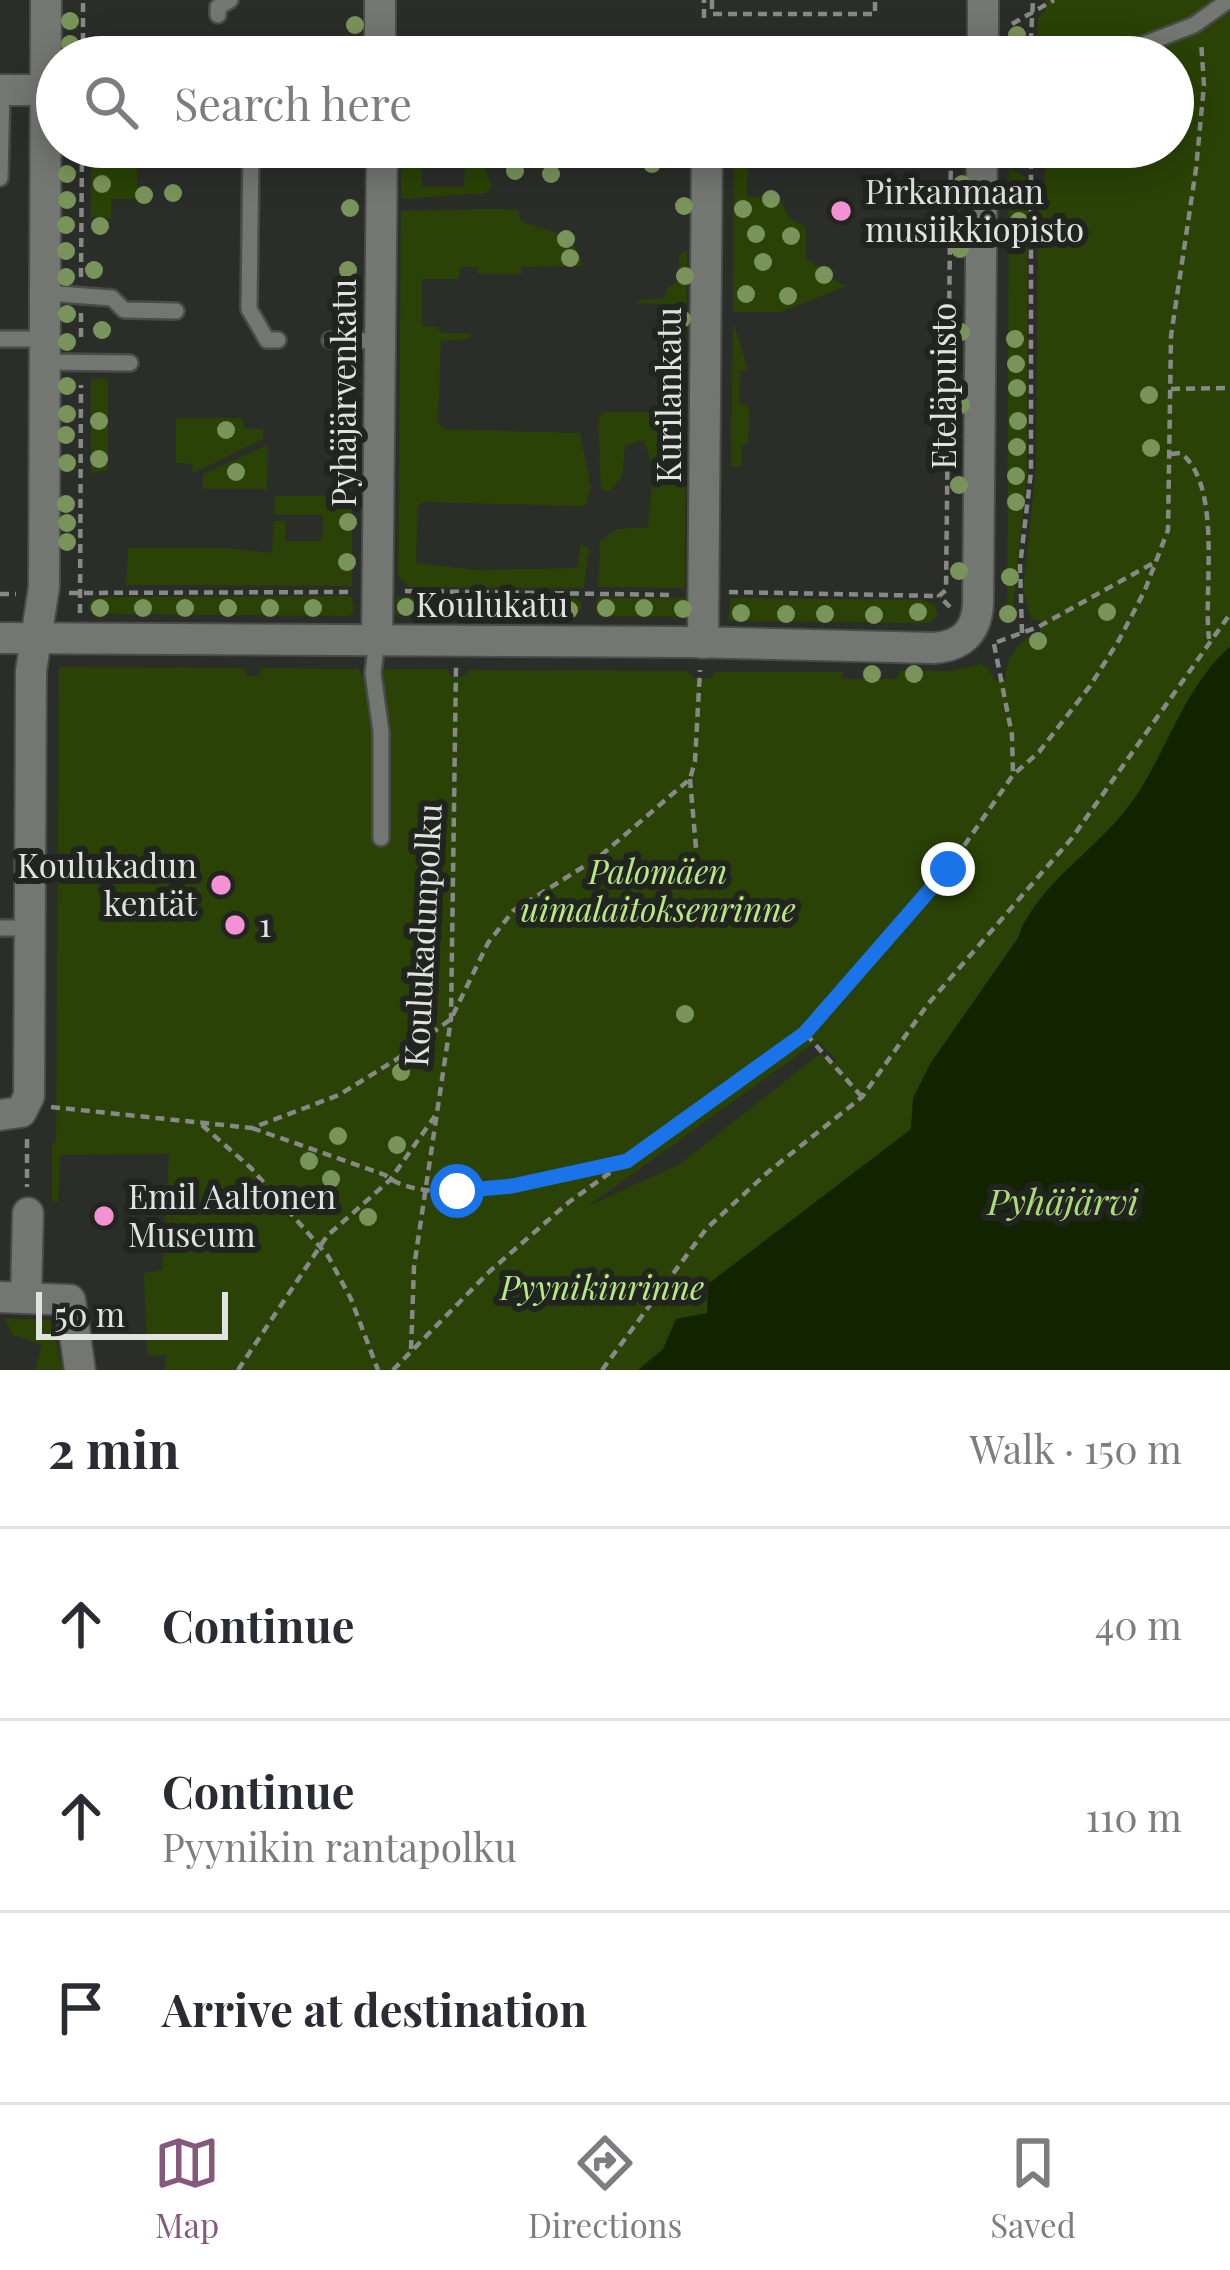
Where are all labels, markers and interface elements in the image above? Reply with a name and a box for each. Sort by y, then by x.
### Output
search box [36,36,1194,168]
icon: search [78,69,144,135]
text: Search here [174,72,412,132]
place label: Pirkanmaan musiikkiopisto [865,168,1084,250]
marker: Pirkanmaan musiikkiopisto [828,198,854,224]
street label: Pyhäjärvenkatu [320,279,364,507]
street label: Eteläpuisto [920,303,964,469]
street label: Kurilankatu [645,307,689,483]
street label: Koulukatu [416,581,568,625]
street label: Koulukadunpolku [392,802,450,1068]
place label: Koulukadun kentät [17,842,198,924]
route end [921,842,975,896]
park label: Palomäen uimalaitoksenrinne [520,848,796,930]
marker: Koulukadun kentät [208,872,234,898]
place label: 1 [259,901,271,945]
marker: 1 [222,912,248,938]
route start [430,1164,484,1218]
place label: Emil Aaltonen Museum [128,1173,336,1255]
water label: Pyhäjärvi [986,1176,1140,1224]
marker: Emil Aaltonen Museum [91,1203,117,1229]
park label: Pyynikinrinne [498,1264,704,1308]
scale bar [36,1286,228,1339]
text: 50 m [54,1291,125,1335]
text: 2 min [48,1414,180,1482]
text: Walk · 150 m [969,1422,1182,1474]
icon: ahead [48,1591,114,1657]
text: Continue [162,1594,354,1654]
text: 40 m [1095,1598,1182,1650]
text: Continue [162,1760,354,1820]
icon: ahead [48,1783,114,1849]
text: 110 m [1085,1790,1182,1842]
text: Pyynikin rantapolku [162,1820,517,1872]
icon: arrive [48,1975,114,2041]
text: Arrive at destination [162,1978,587,2038]
tab: Map [154,2130,220,2246]
tab: Directions [528,2130,682,2246]
tab: Saved [990,2130,1076,2246]

